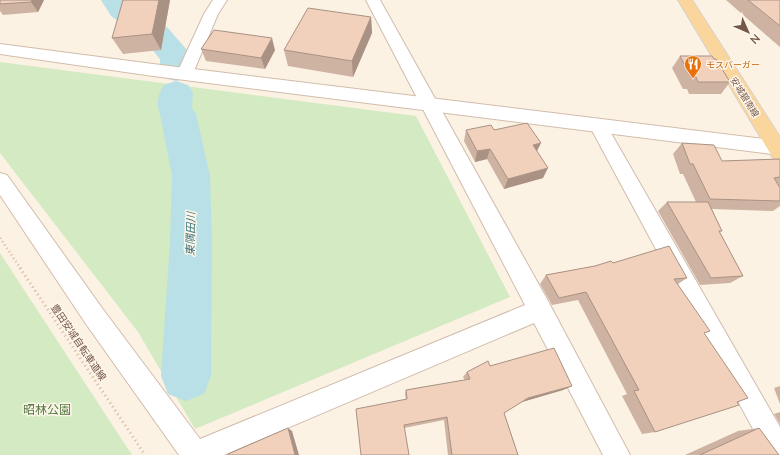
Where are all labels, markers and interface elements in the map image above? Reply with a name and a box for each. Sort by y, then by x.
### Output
north arrow [728,12,768,52]
text: N [748,32,763,47]
restaurant icon: モスバーガー [683,54,703,79]
place label: モスバーガー [706,59,760,70]
street label: 安城碧南線 [728,75,762,120]
water label: 東隅田川 [183,211,197,256]
street label: 豊田安城自転車道線 [49,301,109,383]
park label: 昭林公園 [23,402,71,417]

